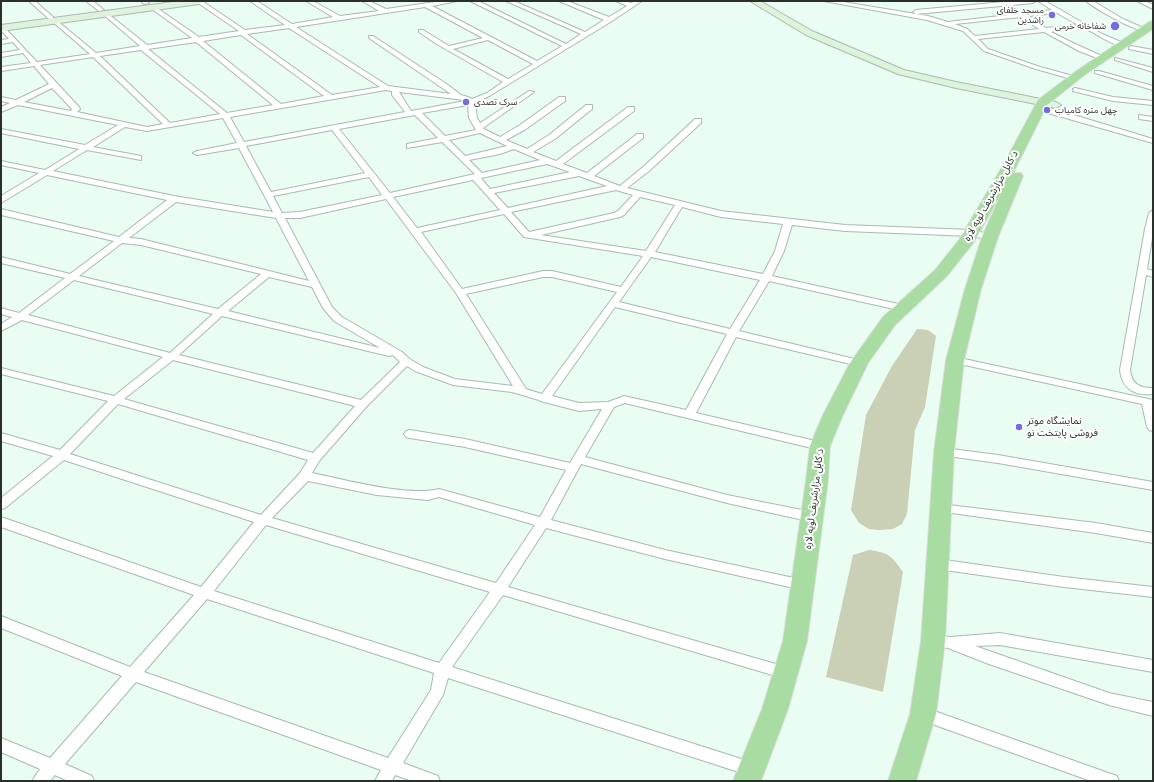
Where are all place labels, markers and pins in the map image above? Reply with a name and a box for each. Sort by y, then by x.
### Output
place label: مسجد خلفای راشدین [997,5,1044,26]
marker: مسجد خلفای راشدین [1047,10,1057,20]
marker: شفاخانه خرمی [1109,20,1121,32]
place label: شفاخانه خرمی [1055,21,1106,31]
marker: سرک تصدی [461,97,471,107]
place label: سرک تصدی [474,97,517,107]
marker: چهل متره کامیاب [1042,105,1052,115]
place label: چهل متره کامیاب [1055,105,1117,115]
place label: نمایشگاه موتر فروشی پایتخت نو [1027,415,1098,438]
marker: نمایشگاه موتر فروشی پایتخت نو [1014,422,1024,432]

